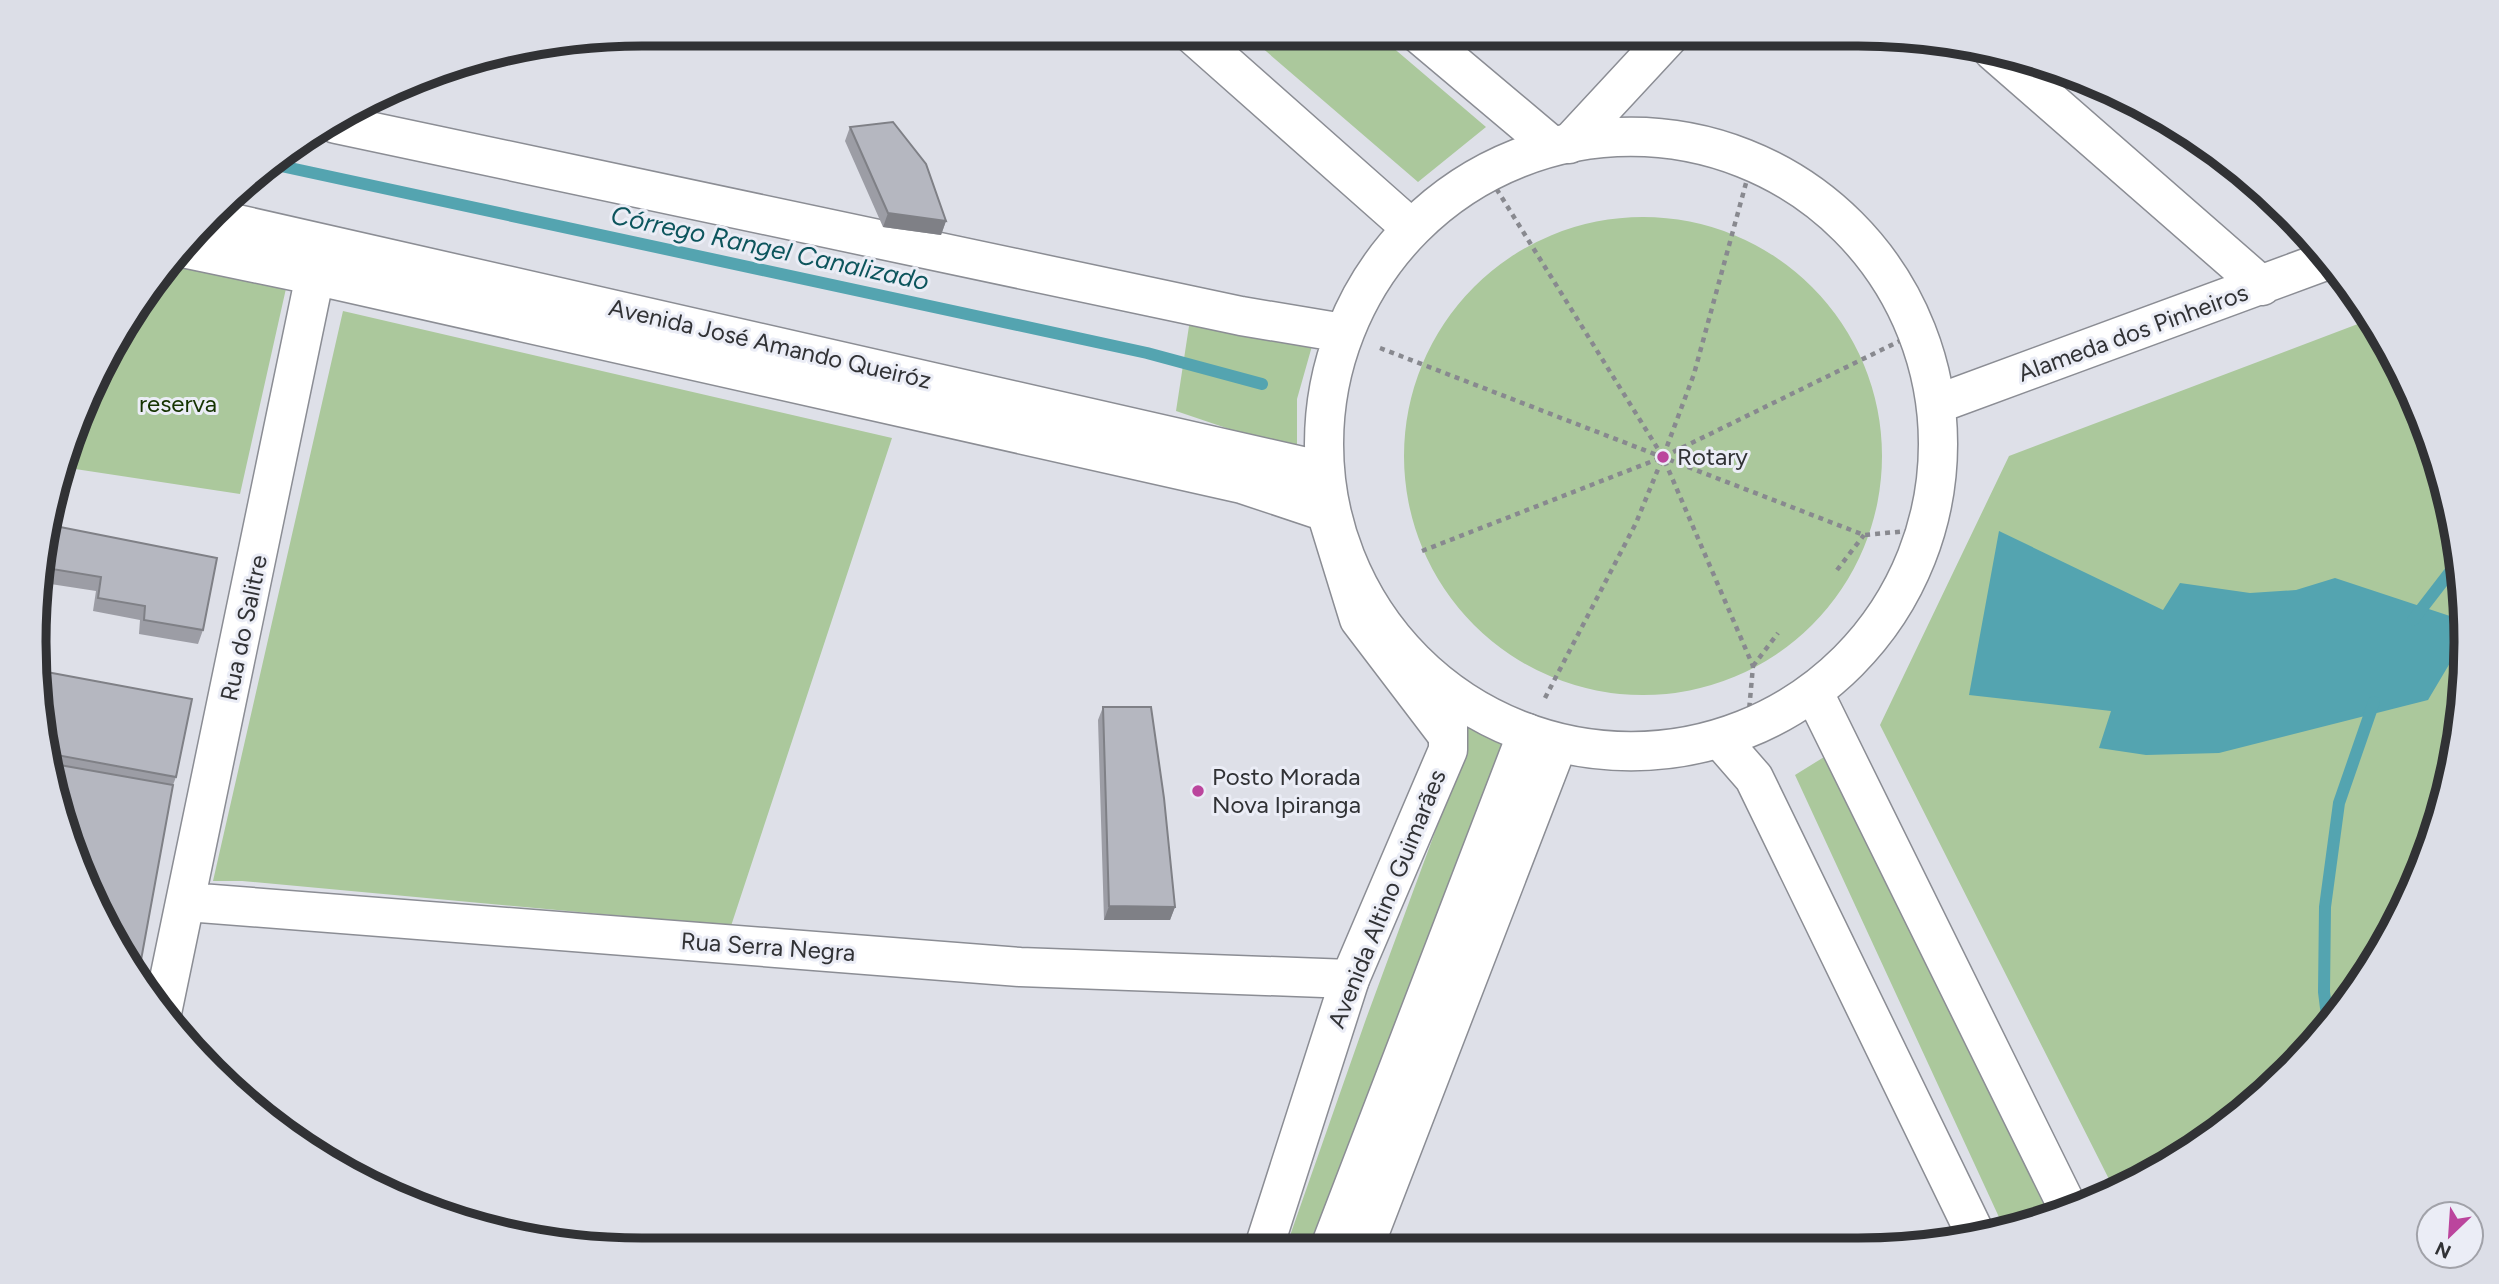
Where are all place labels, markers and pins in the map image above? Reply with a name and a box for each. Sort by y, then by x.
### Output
place label: Rotary [1677,442,1748,471]
marker: Rotary [1655,449,1671,465]
place label: Posto Morada Nova Ipiranga [1212,762,1361,819]
marker: Posto Morada Nova Ipiranga [1190,783,1206,799]

